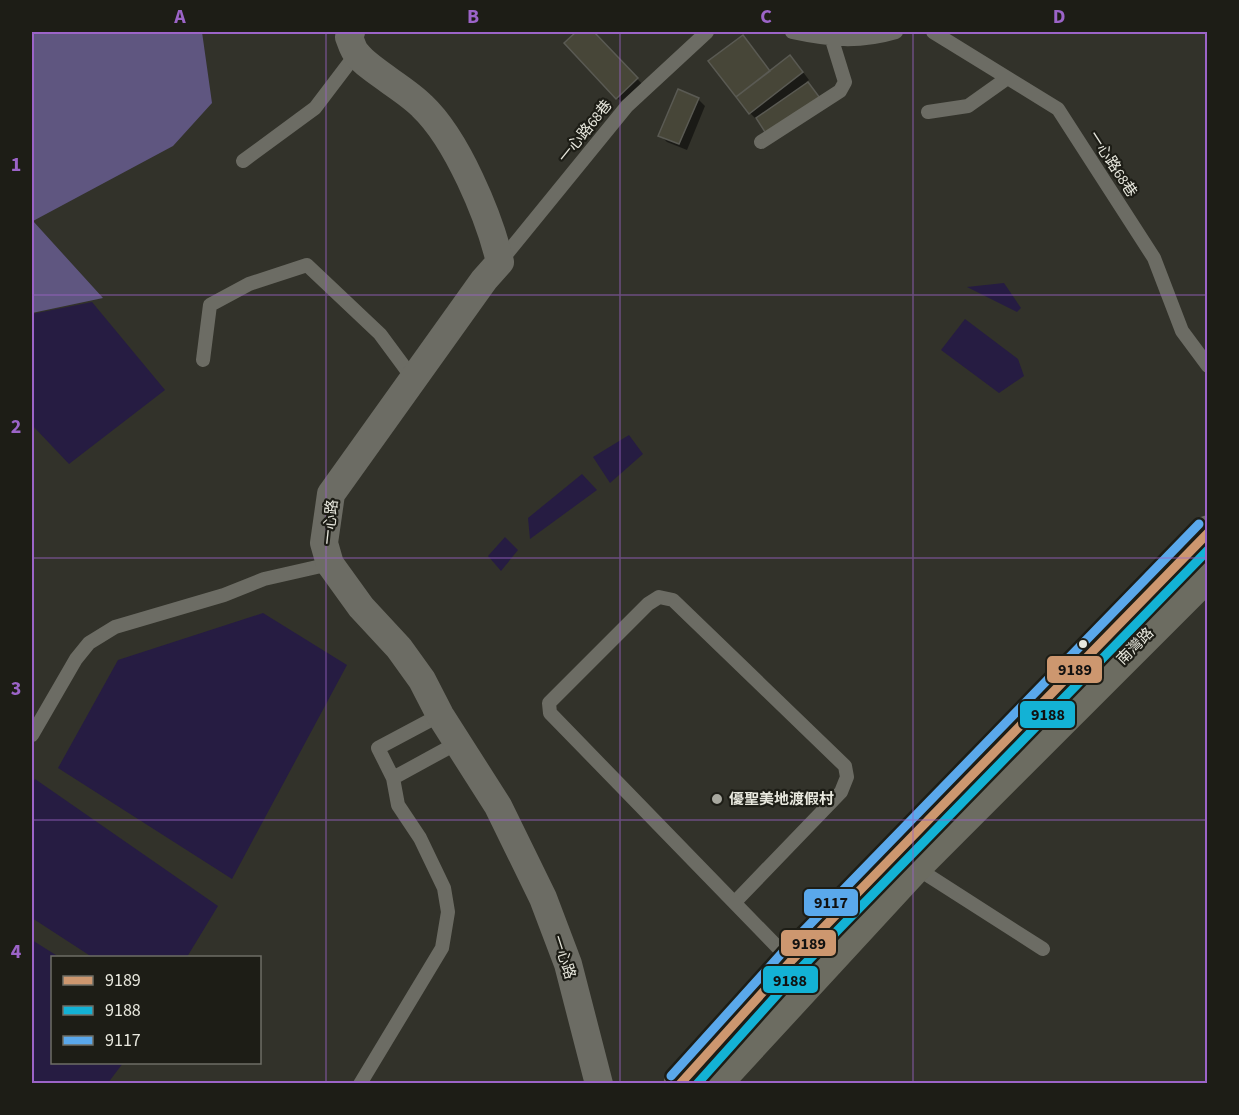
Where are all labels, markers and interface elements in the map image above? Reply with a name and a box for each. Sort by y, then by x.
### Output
text: A [173,3,186,31]
text: B [467,3,479,31]
text: C [760,3,772,31]
text: D [1053,3,1065,31]
street label: 一心路68巷 [554,96,617,167]
street label: 一心路68巷 [1083,127,1142,201]
text: 1 [11,151,21,179]
text: 2 [11,413,21,441]
street label: 一心路 [318,499,343,546]
street label: 南灣路 [1112,623,1159,670]
unlabelled marker [1077,638,1089,650]
line badge: 9189 [1046,655,1103,684]
text: 9189 [1058,659,1092,681]
text: 3 [11,675,21,703]
line badge: 9188 [1019,700,1076,729]
text: 9188 [1031,704,1065,726]
place label: 優聖美地渡假村 [729,789,834,810]
marker: 優聖美地渡假村 [710,792,724,806]
line badge: 9117 [803,888,859,917]
text: 9117 [814,892,848,914]
line badge: 9189 [780,929,837,957]
street label: 一心路 [547,933,580,982]
text: 9189 [792,933,826,955]
text: 4 [11,938,22,966]
legend [51,956,261,1064]
line badge: 9188 [762,965,819,994]
text: 9189 [105,968,141,993]
text: 9188 [773,970,807,992]
text: 9188 [105,998,141,1023]
text: 9117 [105,1028,141,1053]

